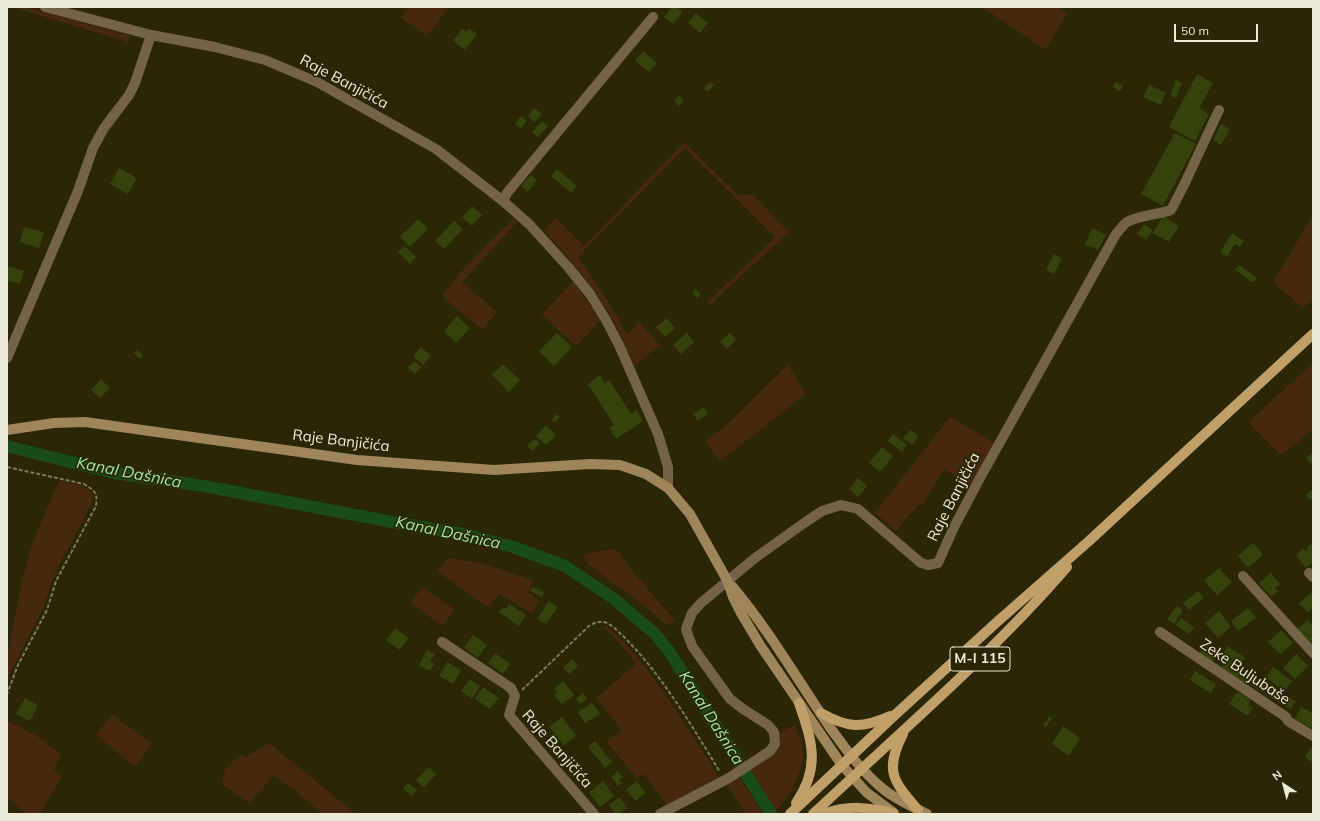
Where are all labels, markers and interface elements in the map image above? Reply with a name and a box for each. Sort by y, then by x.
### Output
scale bar [1176,16,1260,42]
text: 50 m [1181,23,1209,38]
street label: Raje Banjičića [297,51,391,113]
street label: Raje Banjičića [292,426,390,456]
street label: Raje Banjičića [924,449,984,545]
water label: Kanal Dašnica [75,453,183,493]
water label: Kanal Dašnica [394,513,502,553]
street label: Zeke Buljubaše [1197,635,1293,709]
road number: M-I 115 [950,647,1010,671]
water label: Kanal Dašnica [675,668,747,768]
street label: Raje Banjičića [518,706,596,792]
north arrow [1264,765,1304,805]
text: N [1269,767,1284,783]

